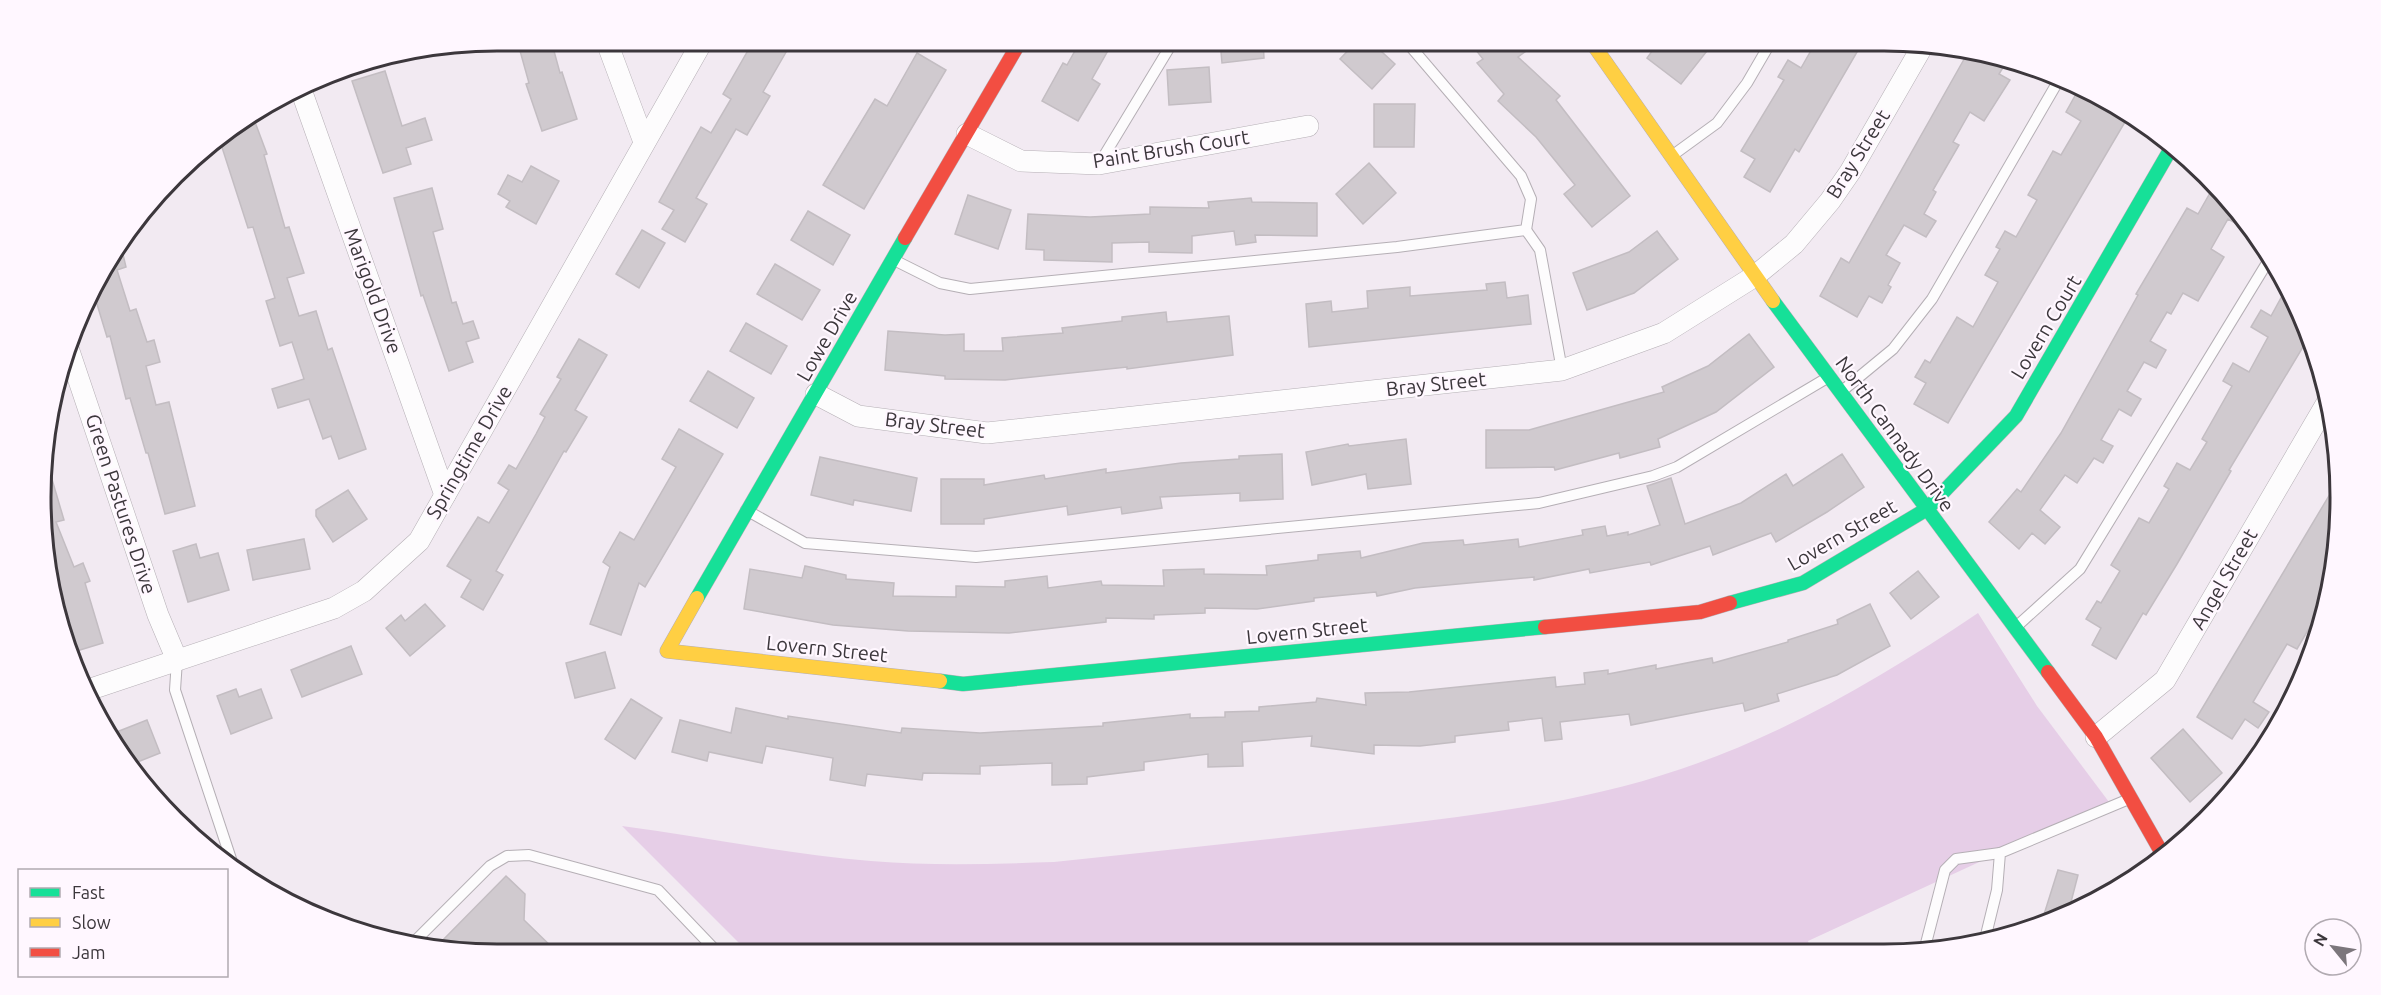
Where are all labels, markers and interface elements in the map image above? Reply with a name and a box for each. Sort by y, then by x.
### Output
street label: Bray Street [1821,105,1894,202]
street label: Paint Brush Court [1091,125,1251,172]
street label: Marigold Drive [340,225,407,357]
street label: Lovern Court [2006,271,2086,383]
street label: Lowe Drive [792,287,862,385]
street label: North Cannady Drive [1831,352,1959,516]
street label: Bray Street [1385,367,1487,400]
street label: Springtime Drive [421,381,516,523]
street label: Bray Street [884,407,987,442]
street label: Green Pastures Drive [81,411,161,597]
street label: Lovern Street [1783,494,1900,575]
street label: Angel Street [2185,524,2262,633]
street label: Lovern Street [1245,613,1369,648]
street label: Lovern Street [765,631,889,666]
legend [18,869,228,977]
text: Fast [72,882,105,902]
text: Slow [72,912,111,932]
north arrow [2303,917,2363,977]
text: N [2309,930,2331,949]
text: Jam [72,942,106,962]

